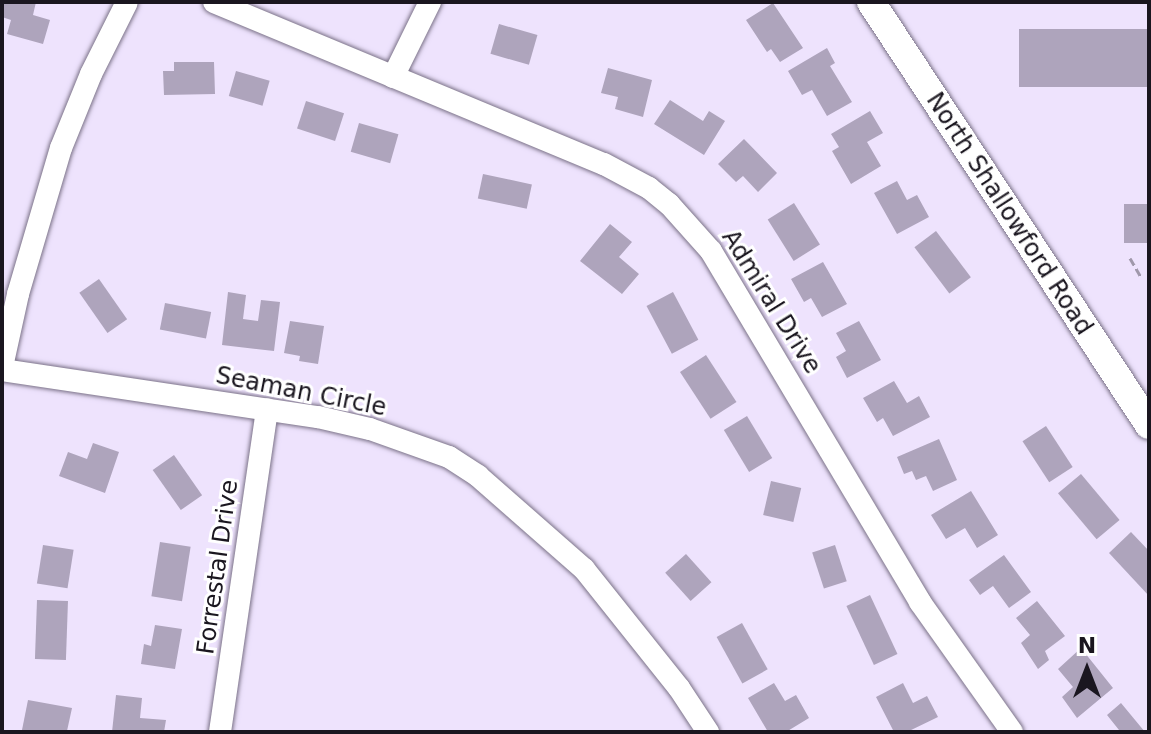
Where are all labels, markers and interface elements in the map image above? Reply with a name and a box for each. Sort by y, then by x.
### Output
street label: North Shallowford Road [920,87,1098,341]
street label: Admiral Drive [715,225,827,379]
street label: Seaman Circle [213,361,389,423]
street label: Forrestal Drive [191,478,245,656]
north arrow [1047,630,1127,710]
text: N [1078,633,1096,658]

